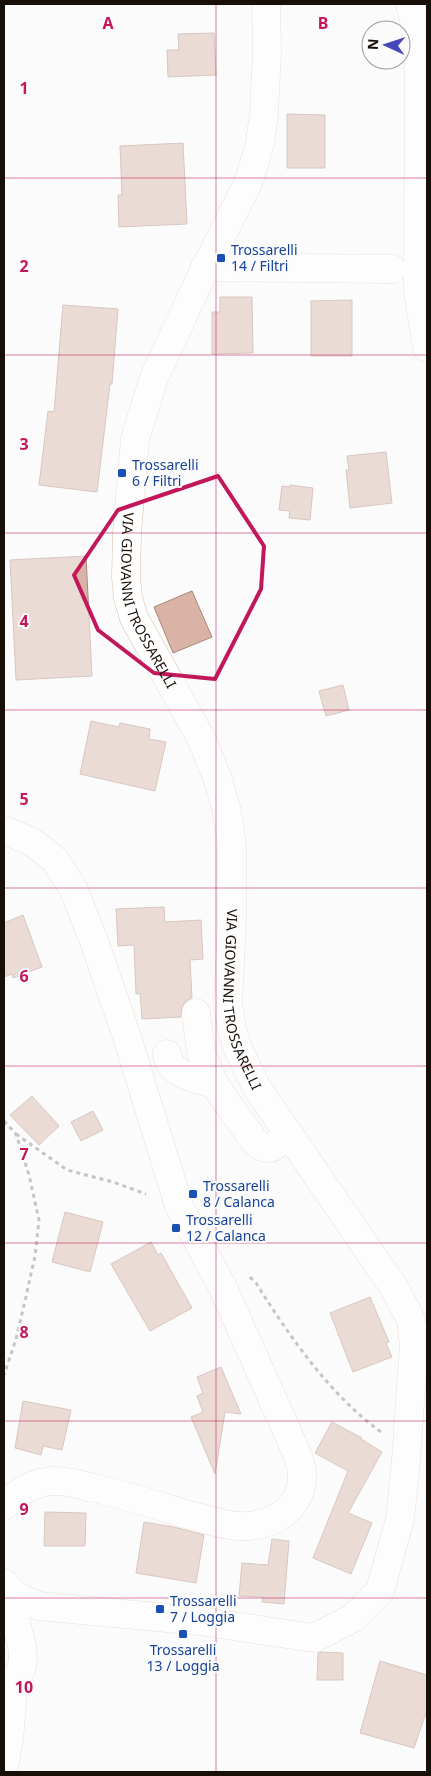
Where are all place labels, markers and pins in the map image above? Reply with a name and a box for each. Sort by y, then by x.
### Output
place label: Trossarelli 14 / Filtri [231,240,298,275]
marker: Trossarelli 14 / Filtri [215,252,227,264]
place label: Trossarelli 6 / Filtri [132,455,199,490]
marker: Trossarelli 6 / Filtri [116,467,128,479]
place label: Trossarelli 8 / Calanca [203,1176,275,1211]
marker: Trossarelli 8 / Calanca [187,1188,199,1200]
place label: Trossarelli 12 / Calanca [186,1210,266,1245]
marker: Trossarelli 12 / Calanca [170,1222,182,1234]
place label: Trossarelli 7 / Loggia [170,1591,237,1626]
marker: Trossarelli 7 / Loggia [154,1603,166,1615]
marker: Trossarelli 13 / Loggia [177,1628,189,1640]
place label: Trossarelli 13 / Loggia [147,1640,220,1675]

